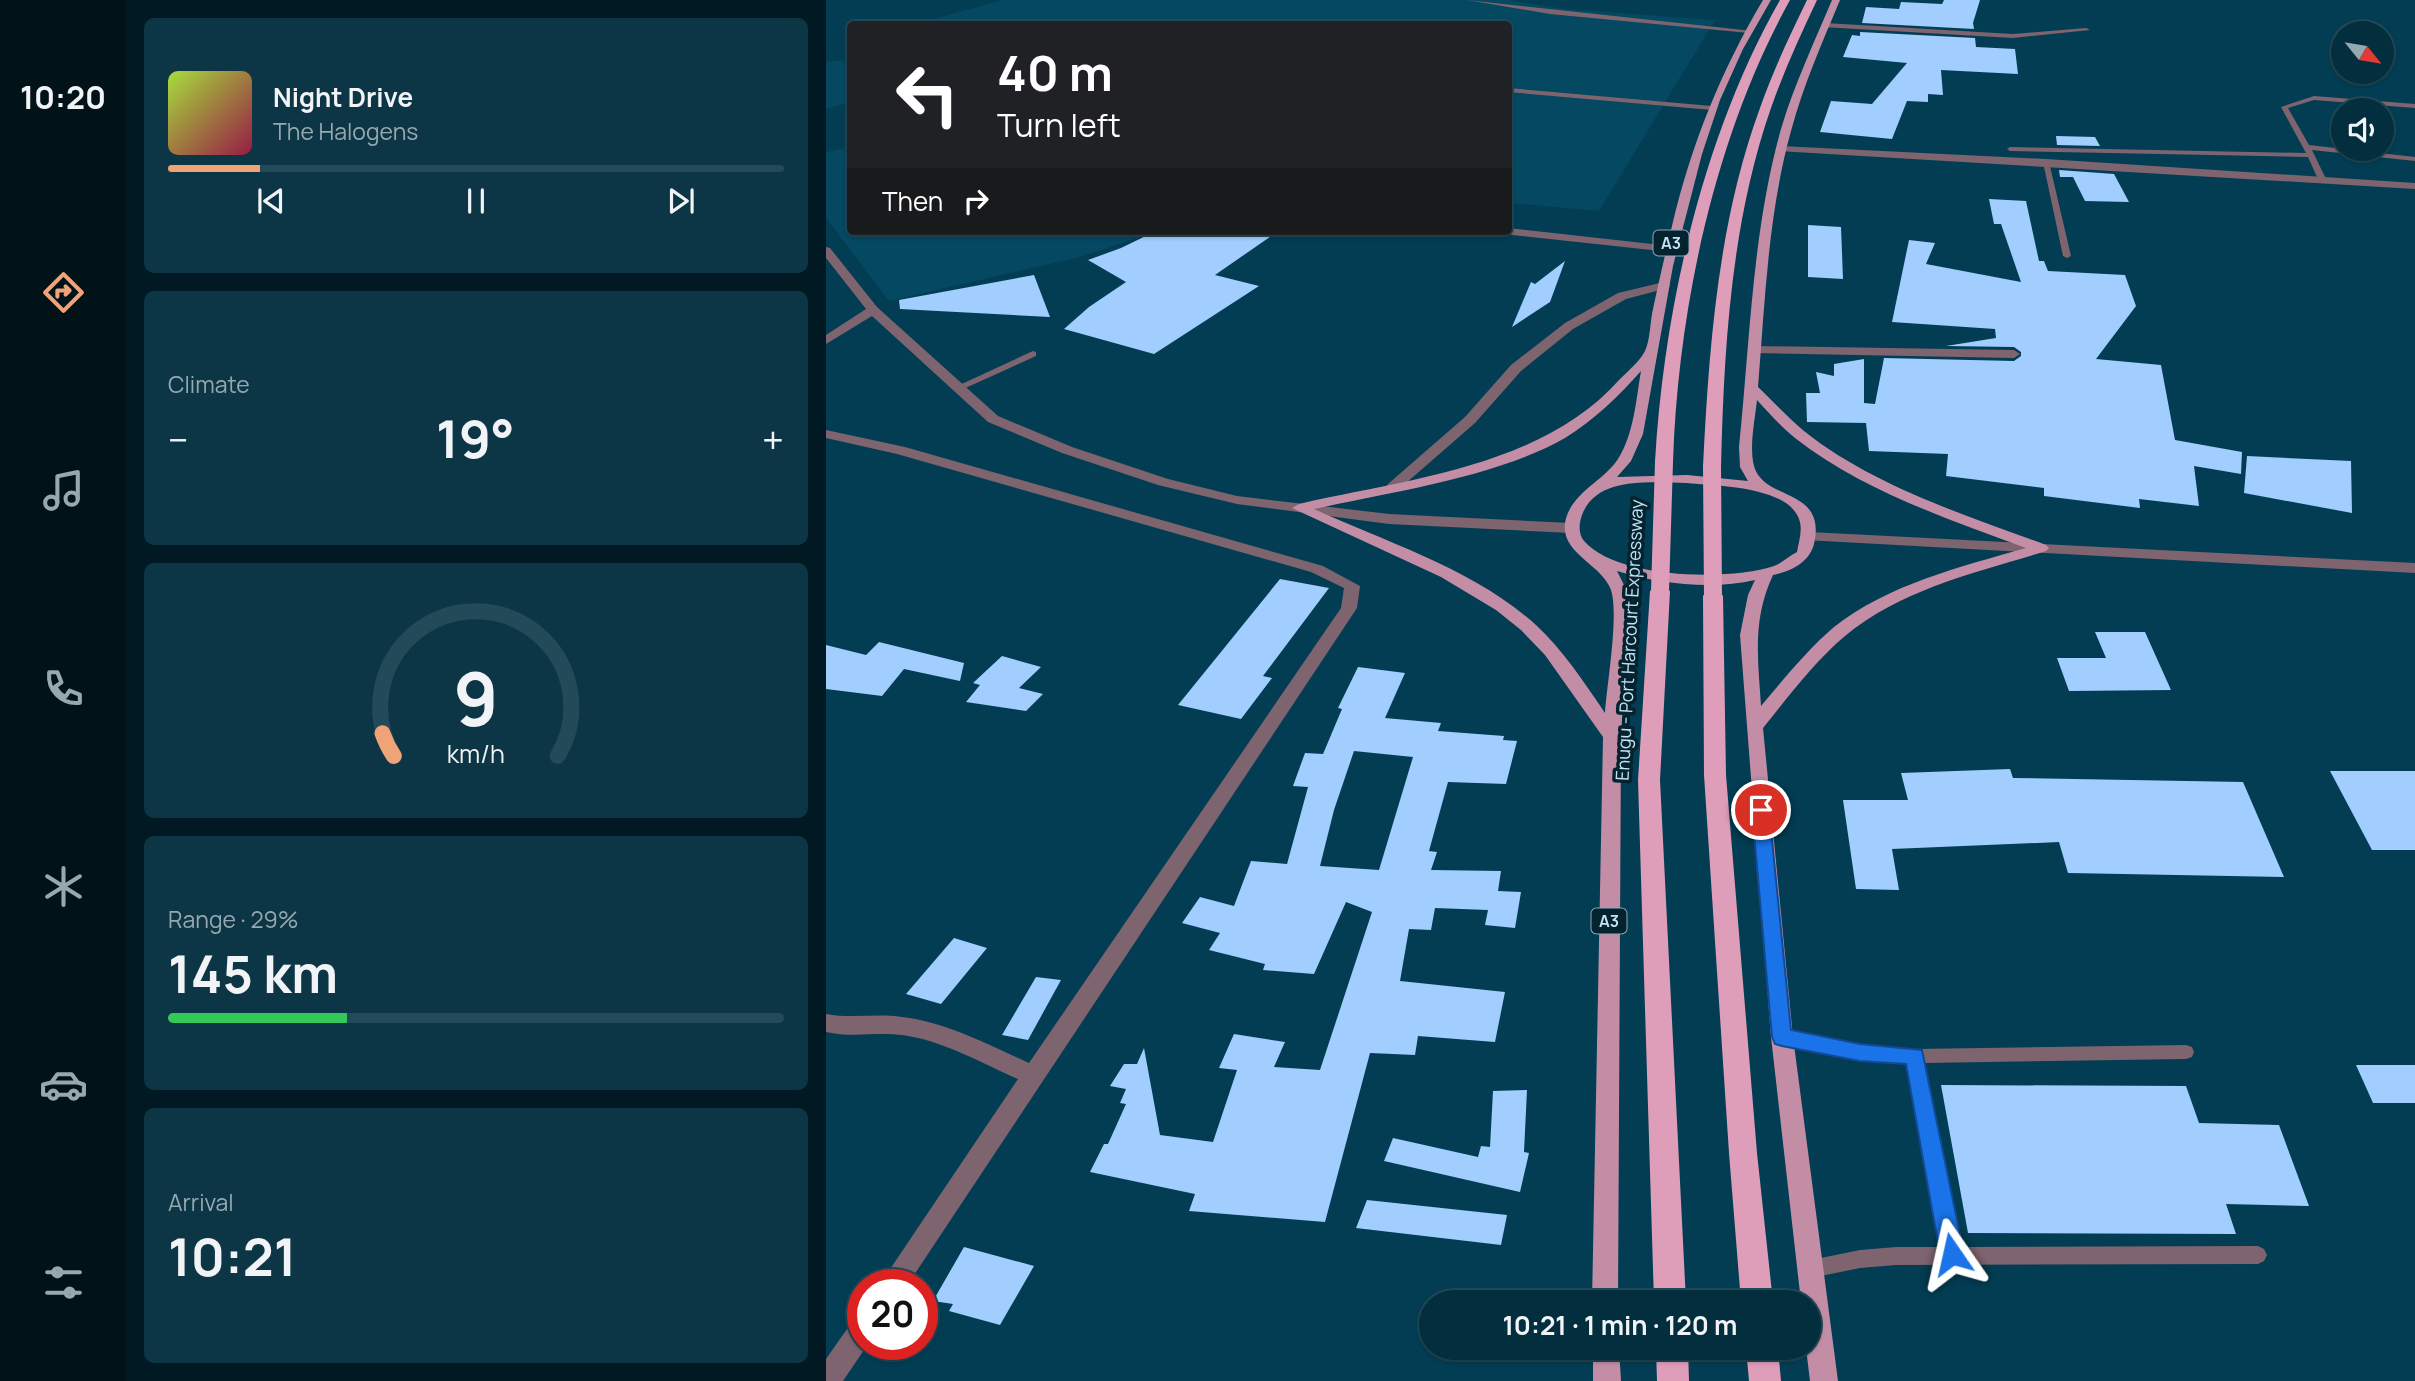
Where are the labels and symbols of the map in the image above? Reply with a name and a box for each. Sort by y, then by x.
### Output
north arrow [2331,21,2394,84]
road number: A3 [1654,230,1688,256]
street label: Enugu - Port Harcourt Expressway [1610,498,1648,781]
pin [1731,780,1791,840]
road number: A3 [1592,909,1626,934]
position arrow [1915,1217,1989,1291]
speed limit sign: 20 [847,1269,938,1360]

